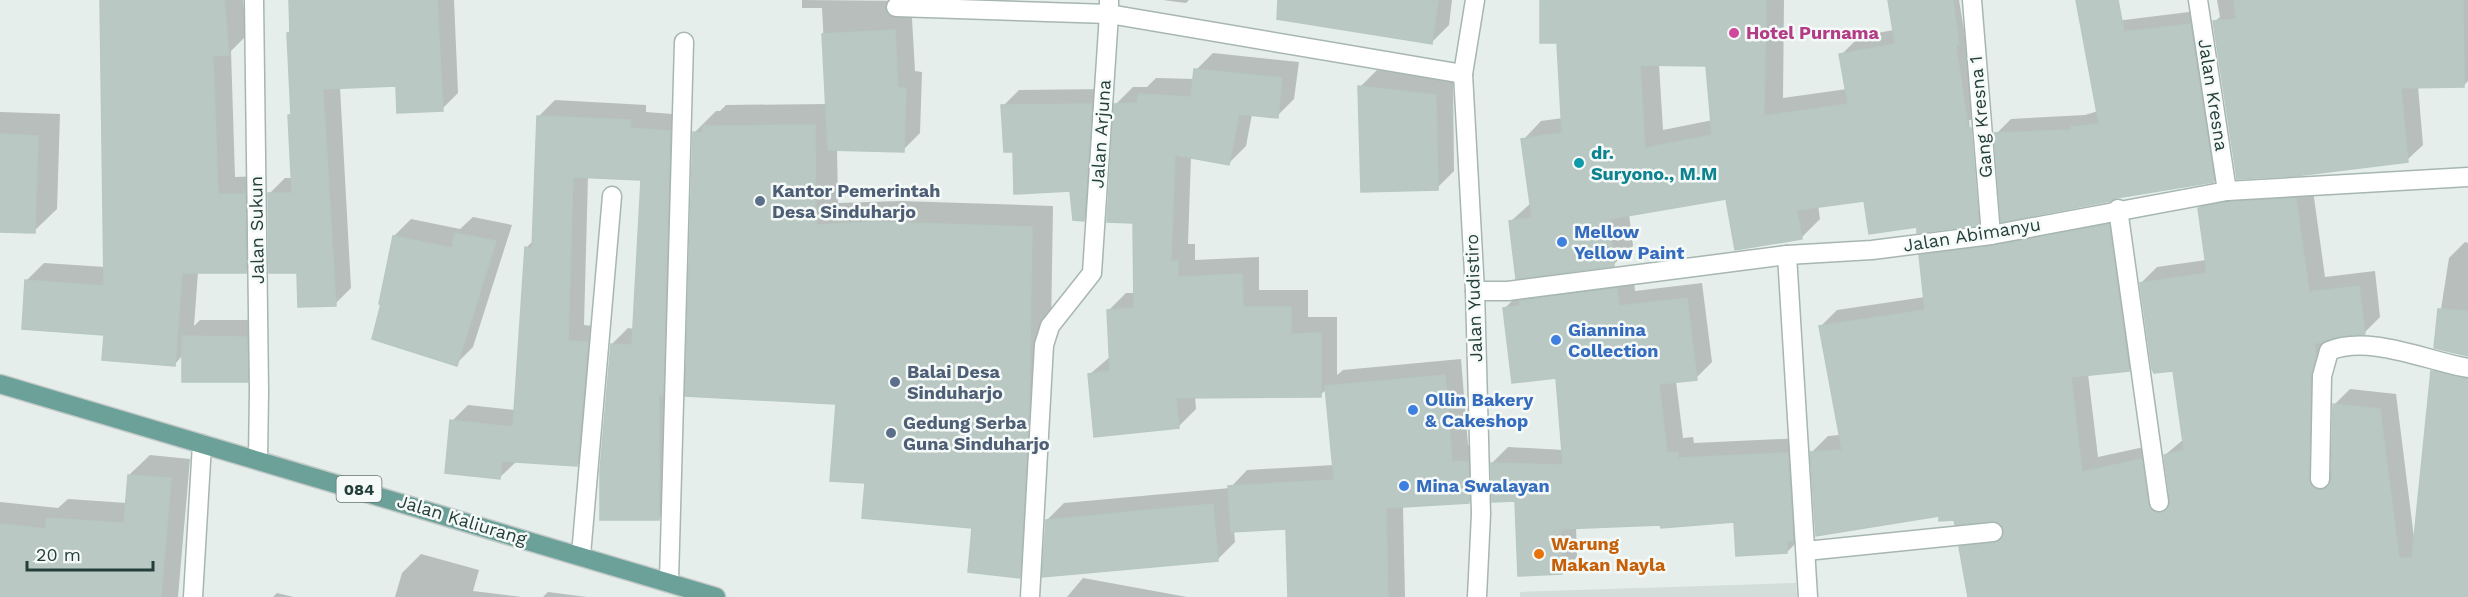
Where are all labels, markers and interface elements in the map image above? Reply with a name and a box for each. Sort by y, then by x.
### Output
place label: Hotel Purnama [1746,22,1880,43]
marker: Hotel Purnama [1727,26,1741,40]
street label: Jalan Kresna [2194,37,2233,152]
street label: Gang Kresna 1 [1965,55,1996,179]
street label: Jalan Arjuna [1086,79,1115,189]
place label: dr. Suryono., M.M [1591,142,1717,184]
marker: dr. Suryono., M.M [1572,156,1586,170]
street label: Jalan Sukun [245,176,268,284]
place label: Kantor Pemerintah Desa Sinduharjo [772,180,940,222]
marker: Kantor Pemerintah Desa Sinduharjo [753,194,767,208]
street label: Jalan Abimanyu [1902,213,2042,256]
place label: Mellow Yellow Paint [1574,221,1684,263]
street label: Jalan Yudistiro [1461,233,1486,363]
marker: Mellow Yellow Paint [1555,235,1569,249]
place label: Giannina Collection [1568,319,1659,361]
marker: Giannina Collection [1549,333,1563,347]
place label: Balai Desa Sinduharjo [907,361,1003,403]
marker: Balai Desa Sinduharjo [888,375,902,389]
place label: Ollin Bakery & Cakeshop [1425,389,1534,431]
marker: Ollin Bakery & Cakeshop [1406,403,1420,417]
place label: Gedung Serba Guna Sinduharjo [903,412,1050,454]
marker: Gedung Serba Guna Sinduharjo [884,426,898,440]
place label: Mina Swalayan [1416,475,1550,496]
road number: 084 [336,476,382,502]
marker: Mina Swalayan [1397,479,1411,493]
street label: Jalan Kaliurang [395,490,530,549]
place label: Warung Makan Nayla [1551,533,1666,575]
scale bar [27,534,153,572]
text: 20 m [36,544,81,565]
marker: Warung Makan Nayla [1532,547,1546,561]

